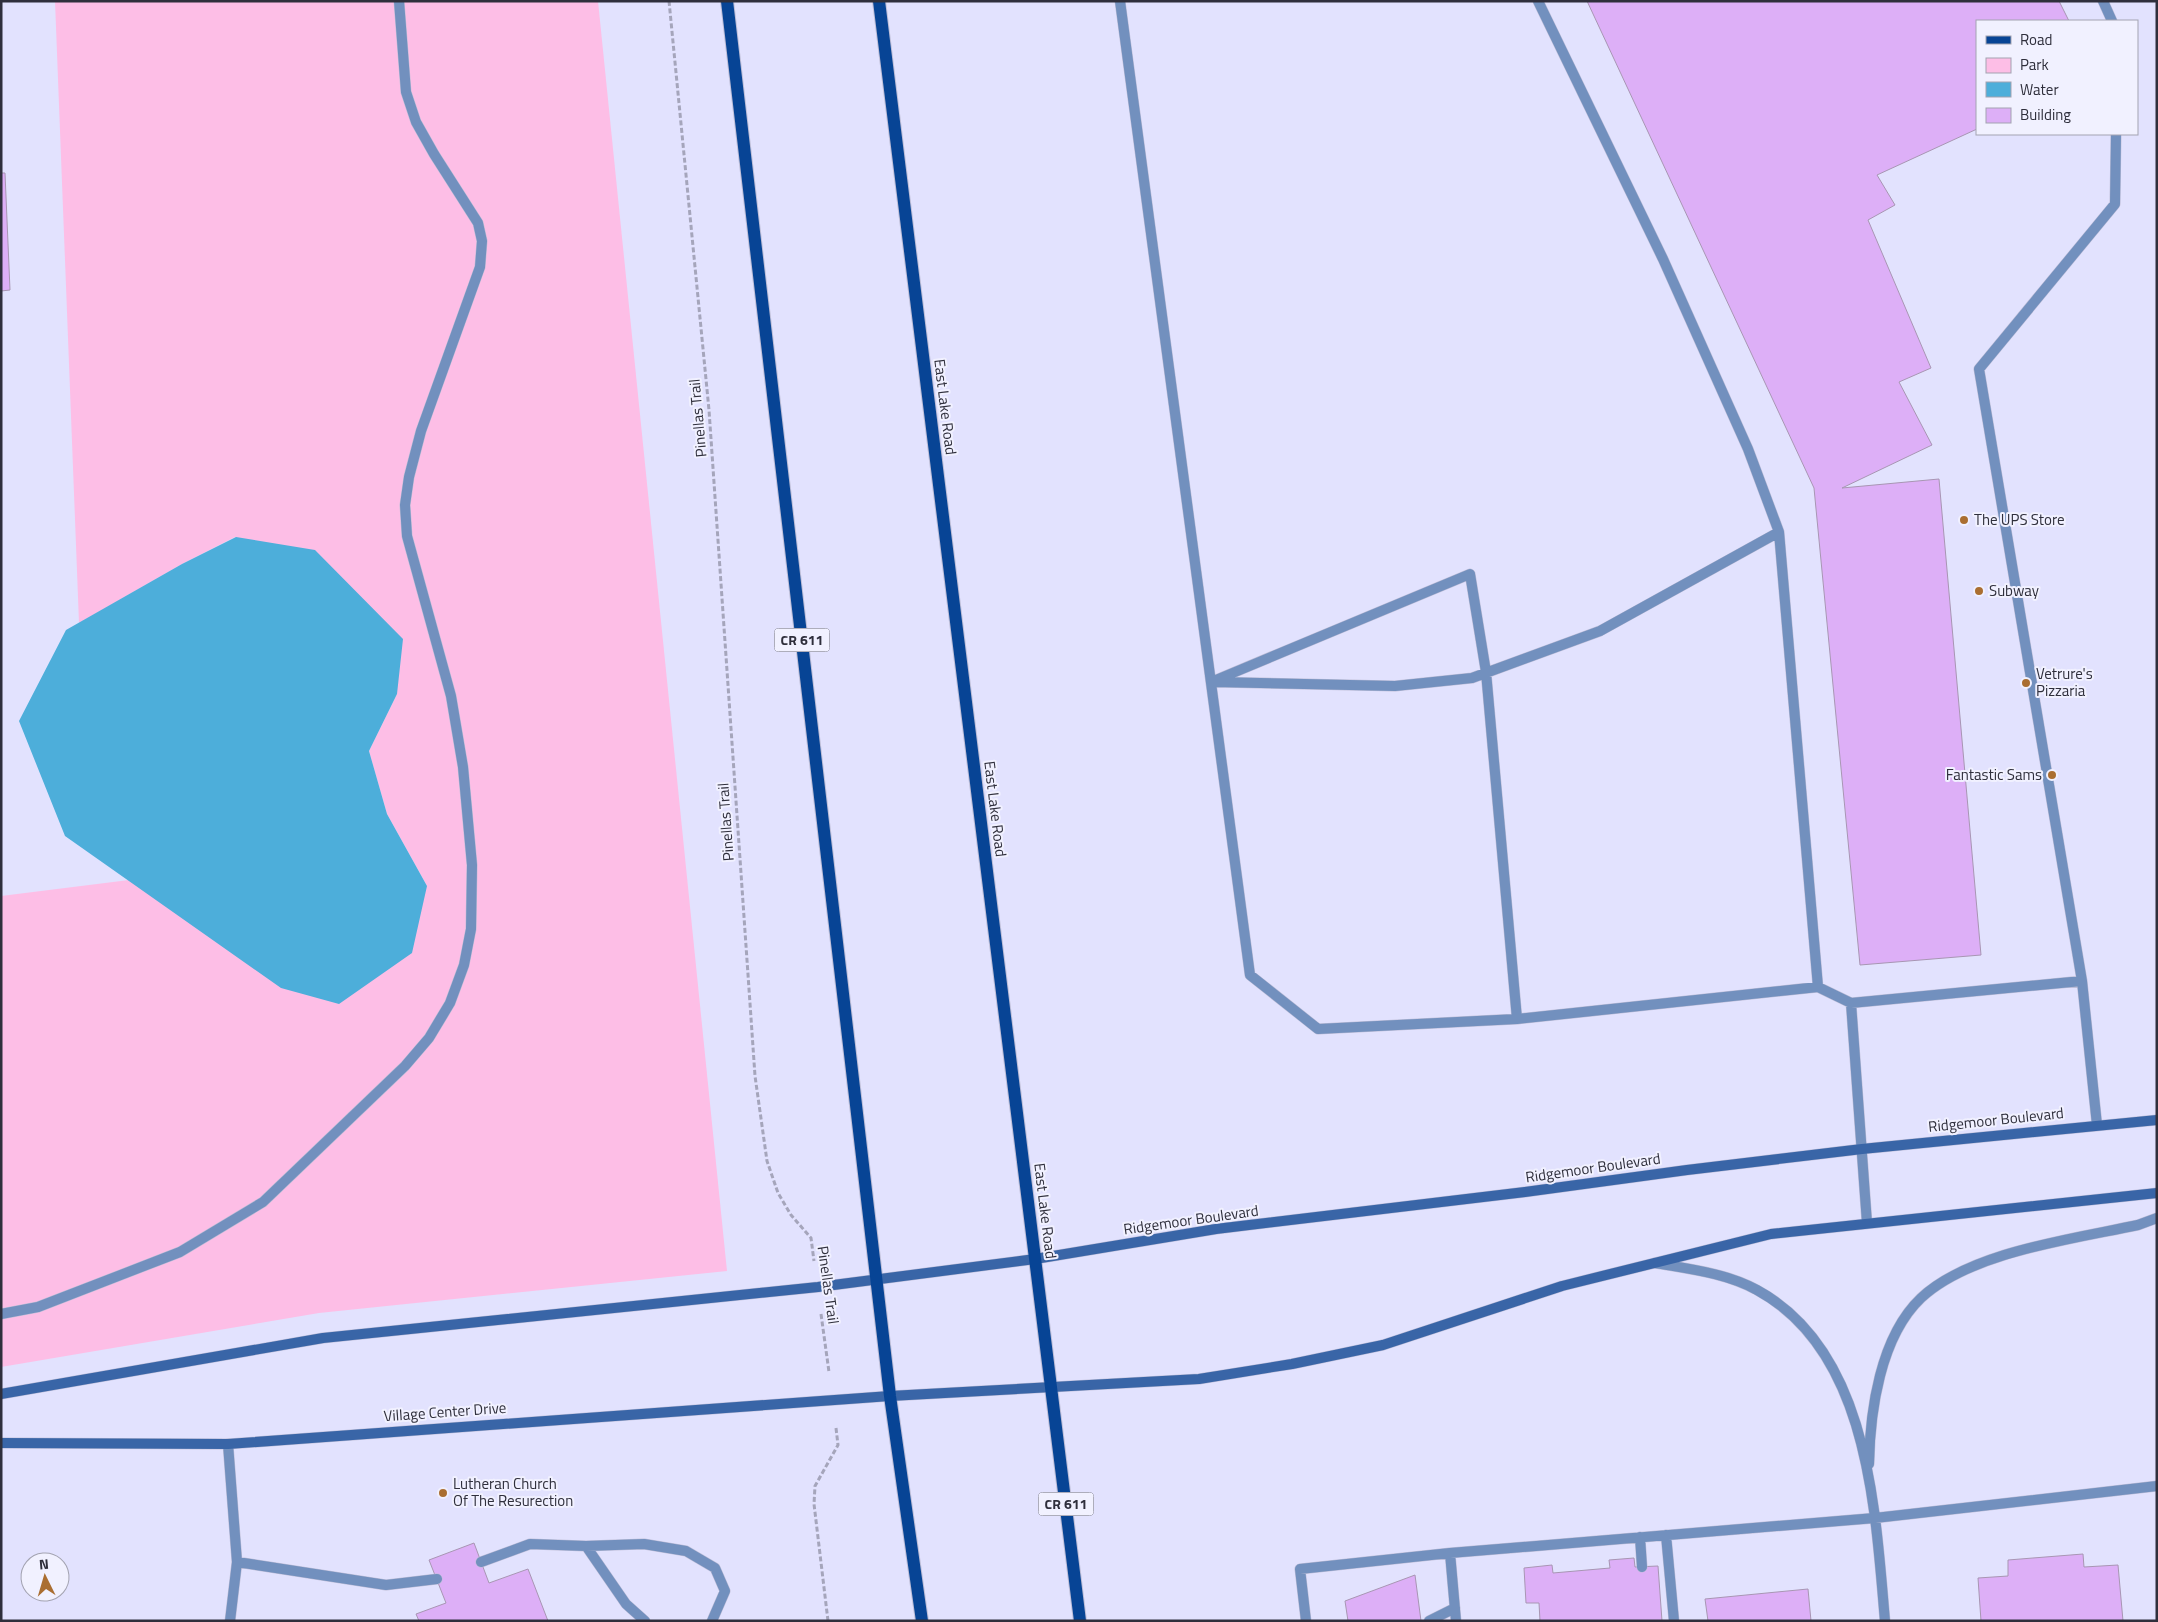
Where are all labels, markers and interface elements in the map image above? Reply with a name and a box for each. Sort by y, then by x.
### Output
legend [1976,20,2138,135]
text: Road [2020,28,2052,51]
text: Park [2020,53,2049,76]
text: Water [2020,78,2059,101]
text: Building [2020,103,2071,126]
street label: East Lake Road [928,358,963,456]
street label: Pinellas Trail [683,378,712,458]
place label: The UPS Store [1974,508,2065,531]
marker: The UPS Store [1958,514,1970,526]
place label: Subway [1989,579,2039,602]
marker: Subway [1973,585,1985,597]
road number: CR 611 [774,628,830,652]
place label: Vetrure's Pizzaria [2036,662,2093,702]
marker: Vetrure's Pizzaria [2020,677,2032,689]
street label: East Lake Road [978,760,1013,858]
place label: Fantastic Sams [1946,763,2042,786]
marker: Fantastic Sams [2046,769,2058,781]
street label: Pinellas Trail [711,782,740,862]
street label: Ridgemoor Boulevard [1927,1101,2065,1138]
street label: Ridgemoor Boulevard [1524,1147,1662,1188]
street label: East Lake Road [1028,1162,1063,1260]
street label: Ridgemoor Boulevard [1122,1199,1260,1240]
street label: Pinellas Trail [812,1244,845,1325]
street label: Village Center Drive [383,1396,507,1427]
place label: Lutheran Church Of The Resurection [453,1472,573,1512]
marker: Lutheran Church Of The Resurection [437,1487,449,1499]
road number: CR 611 [1038,1492,1094,1516]
north arrow [20,1552,70,1602]
text: N [38,1553,50,1574]

